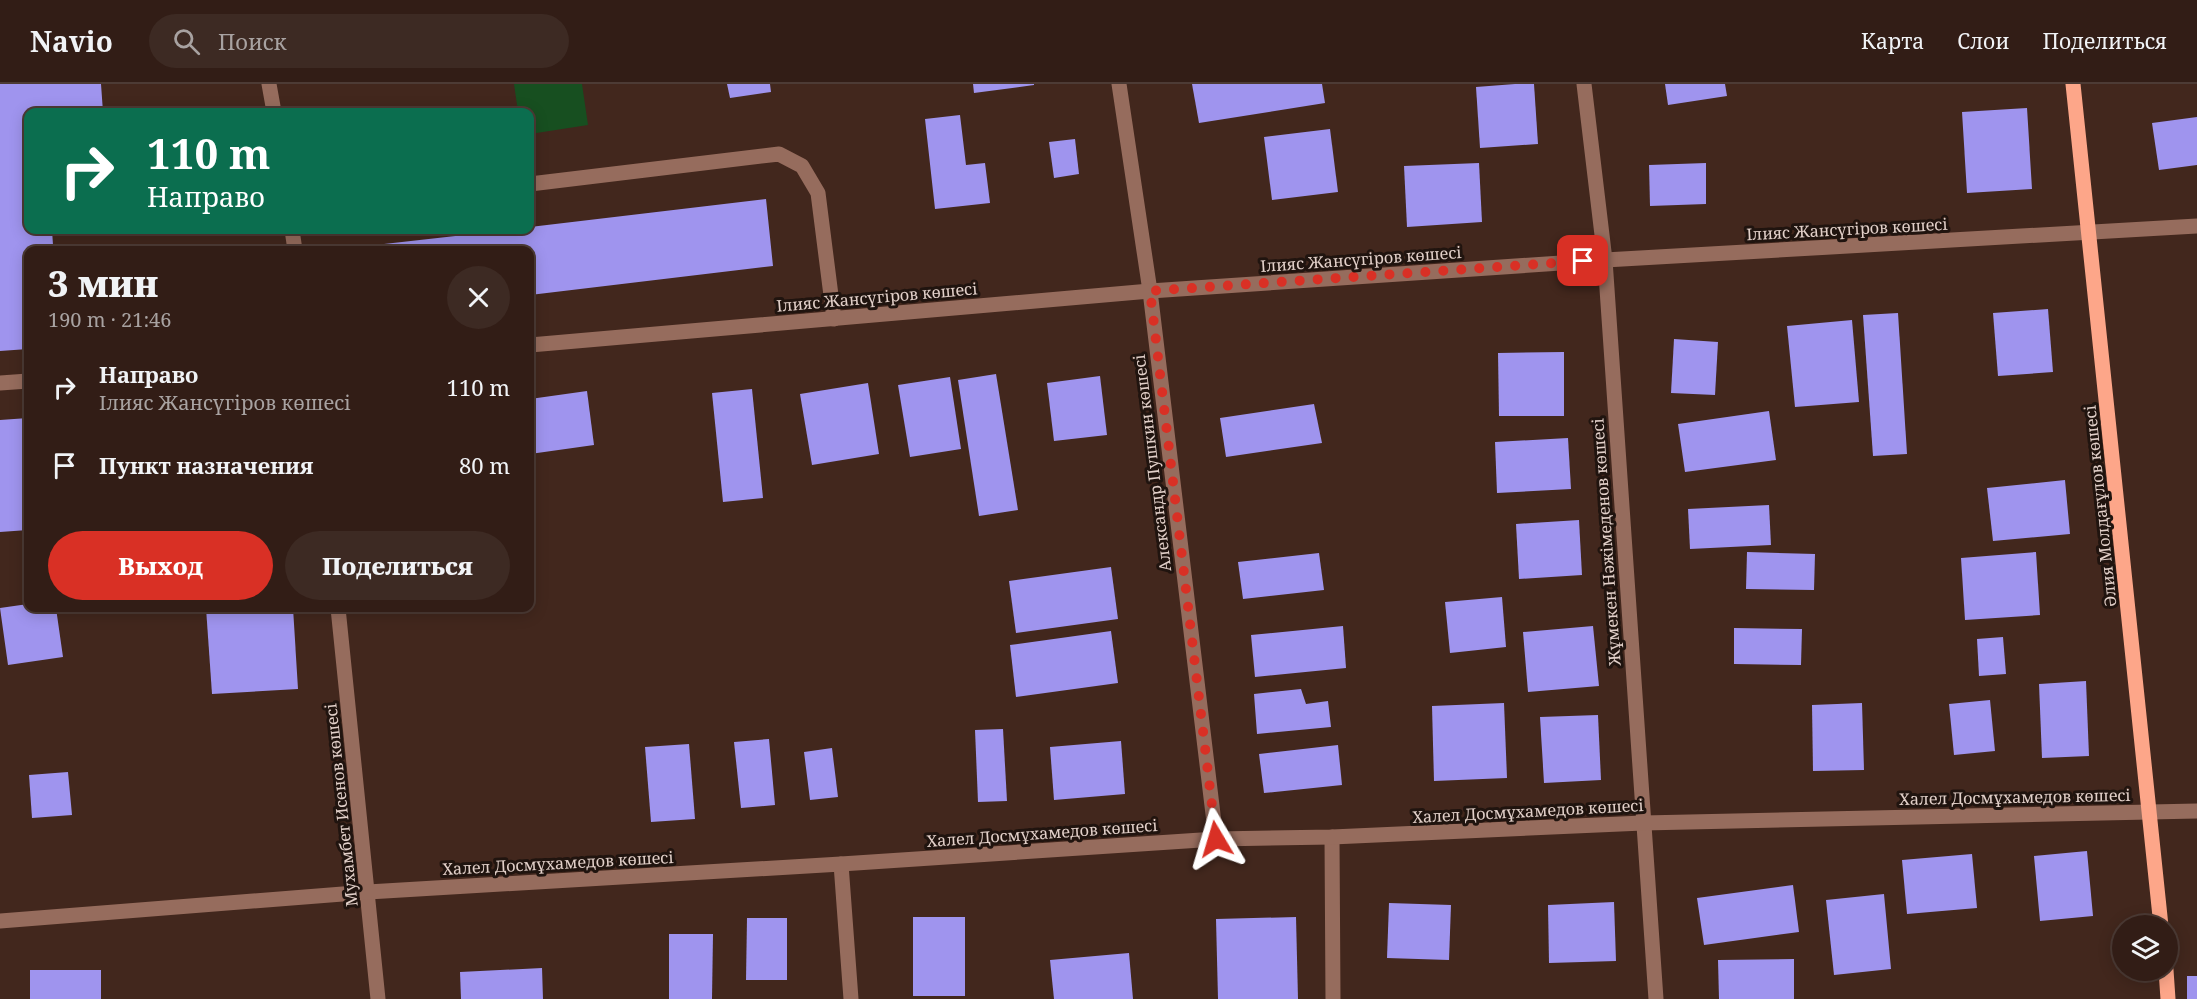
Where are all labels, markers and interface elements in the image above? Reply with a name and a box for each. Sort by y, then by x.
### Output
search box [149,14,569,68]
text: Navio [30,22,113,60]
icon: search [170,25,203,58]
text: Поиск [218,26,287,56]
text: Карта [1861,27,1924,55]
text: Слои [1957,27,2009,55]
text: Поделиться [2042,27,2167,55]
text: 110 m [147,124,271,181]
icon: right [48,132,126,210]
text: Направо [147,178,265,215]
street label: Ілияс Жансүгіров көшесі [1746,213,1949,245]
pin [1557,235,1608,286]
street label: Ілияс Жансүгіров көшесі [1260,241,1463,277]
icon: arrive [1566,244,1599,277]
text: 3 мин [48,259,158,308]
button: close [447,266,510,329]
street label: Ілияс Жансүгіров көшесі [776,277,979,317]
text: 190 m · 21:46 [48,306,171,333]
street label: Александр Пушкин көшесі [1128,353,1176,573]
text: Направо [99,359,198,389]
icon: right [48,371,81,404]
text: 110 m [447,372,510,402]
text: Ілияс Жансүгіров көшесі [99,389,351,416]
street label: Әлия Молдағұлов көшесі [2078,404,2122,608]
street label: Жұмекен Нәжімеденов көшесі [1586,417,1626,668]
icon: arrive [48,449,81,482]
text: Пункт назначения [99,450,313,480]
text: 80 m [459,450,510,480]
button: Выход [48,531,273,600]
button: Поделиться [285,531,510,600]
street label: Мухамбет Исенов көшесі [319,702,363,908]
street label: Халел Досмұхамедов көшесі [1899,784,2131,810]
street label: Халел Досмұхамедов көшесі [1412,794,1645,828]
position arrow [1184,807,1248,871]
street label: Халел Досмұхамедов көшесі [926,814,1159,852]
street label: Халел Досмұхамедов көшесі [442,846,675,880]
map controls [2112,915,2178,981]
button: layers [2112,915,2178,981]

